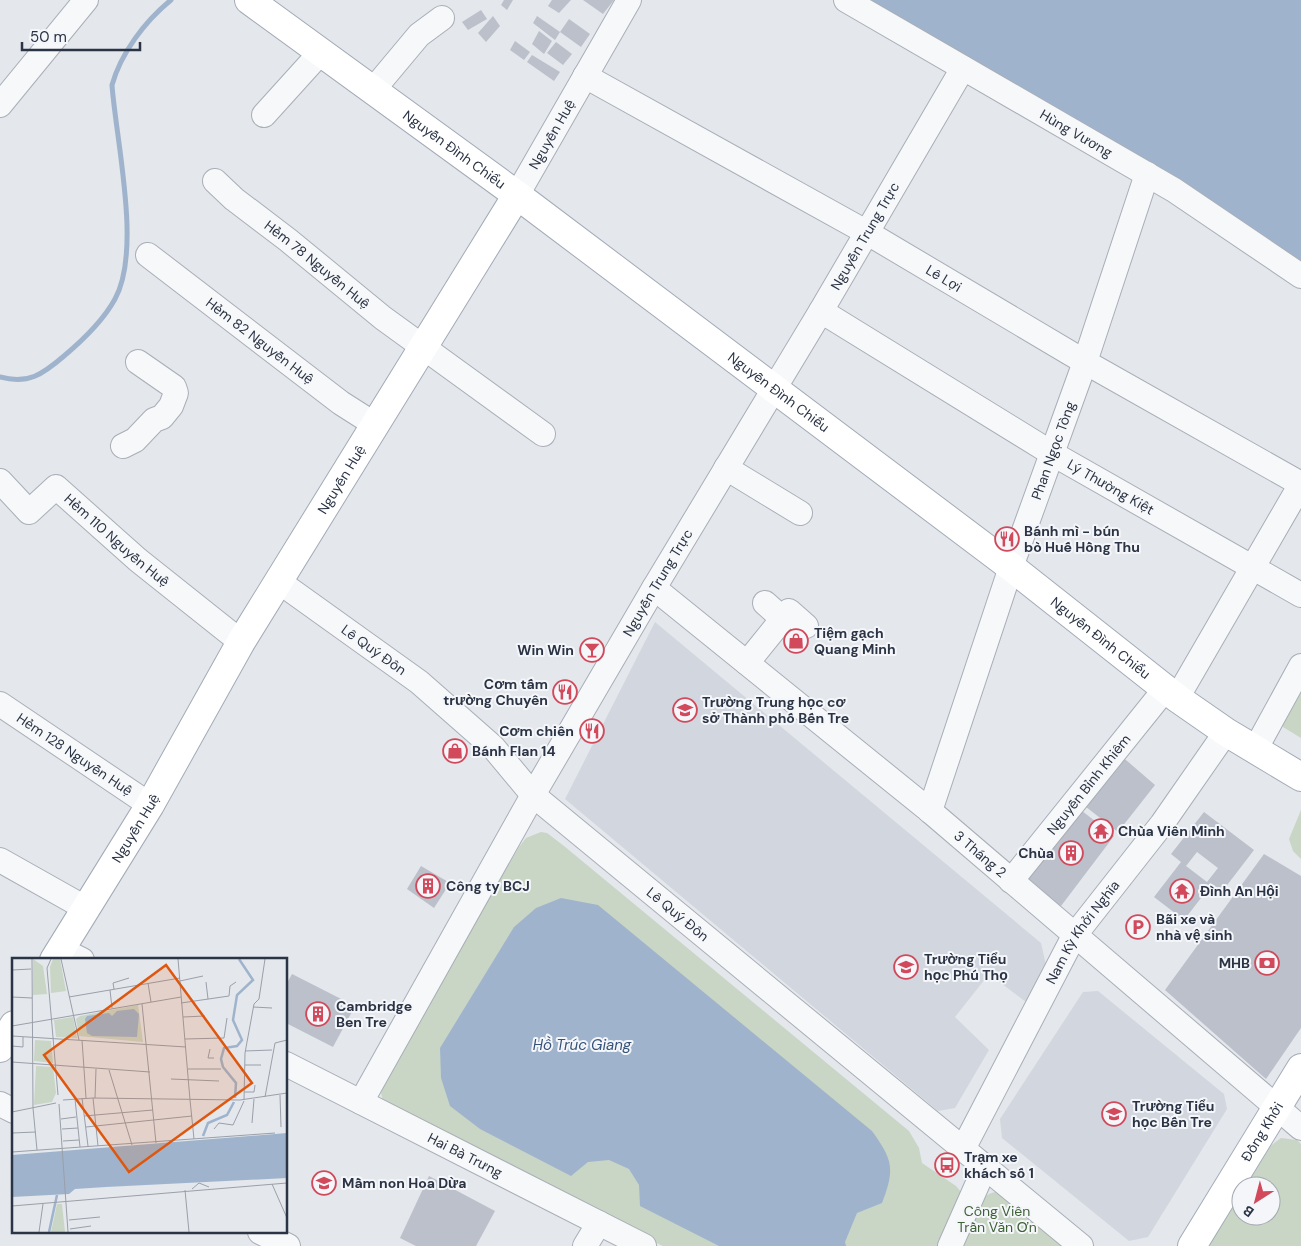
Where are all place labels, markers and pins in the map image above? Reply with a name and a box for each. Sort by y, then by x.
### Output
place label: Bánh mì - bún bò Huế Hồng Thu [1024,522,1140,556]
restaurant icon: Bánh mì - bún bò Huế Hồng Thu [994,526,1020,552]
place label: Tiệm gạch Quang Minh [814,624,896,658]
shop icon: Tiệm gạch Quang Minh [783,628,809,654]
bar icon: Win Win [579,637,605,663]
place label: Win Win [517,641,574,659]
place label: Cơm tấm trường Chuyên [443,675,548,709]
restaurant icon: Cơm tấm trường Chuyên [552,679,578,705]
place label: Trường Trung học cơ sở Thành phố Bến Tre [702,693,849,727]
school or university icon: Trường Trung học cơ sở Thành phố Bến Tre [672,697,698,723]
restaurant icon: Cơm chiên [579,718,605,744]
place label: Cơm chiên [499,722,574,740]
shop icon: Bánh Flan 14 [442,738,468,764]
place label: Bánh Flan 14 [472,742,556,760]
temple icon: Chùa Viên Minh [1088,818,1114,844]
place label: Chùa Viên Minh [1118,822,1225,840]
building icon: Chùa [1058,840,1084,866]
place label: Chùa [1018,844,1054,862]
building icon: Công ty BCJ [415,873,441,899]
place label: Công ty BCJ [446,877,530,895]
temple icon: Đình An Hội [1169,878,1195,904]
place label: Đình An Hội [1200,882,1279,900]
place label: Bãi xe và nhà vệ sinh [1156,910,1232,944]
parking icon: Bãi xe và nhà vệ sinh [1125,914,1151,940]
place label: Trường Tiểu học Phú Thọ [924,950,1008,984]
bank icon: MHB [1254,950,1280,976]
school or university icon: Trường Tiểu học Phú Thọ [893,954,919,980]
place label: MHB [1219,954,1250,972]
place label: Cambridge Ben Tre [336,997,412,1031]
building icon: Cambridge Ben Tre [305,1001,331,1027]
place label: Trường Tiểu học Bến Tre [1132,1097,1214,1131]
school or university icon: Trường Tiểu học Bến Tre [1101,1101,1127,1127]
place label: Trạm xe khách số 1 [964,1148,1034,1182]
bus stop icon: Trạm xe khách số 1 [934,1152,960,1178]
school or university icon: Mầm non Hoa Dừa [311,1170,337,1196]
place label: Mầm non Hoa Dừa [342,1174,466,1192]

